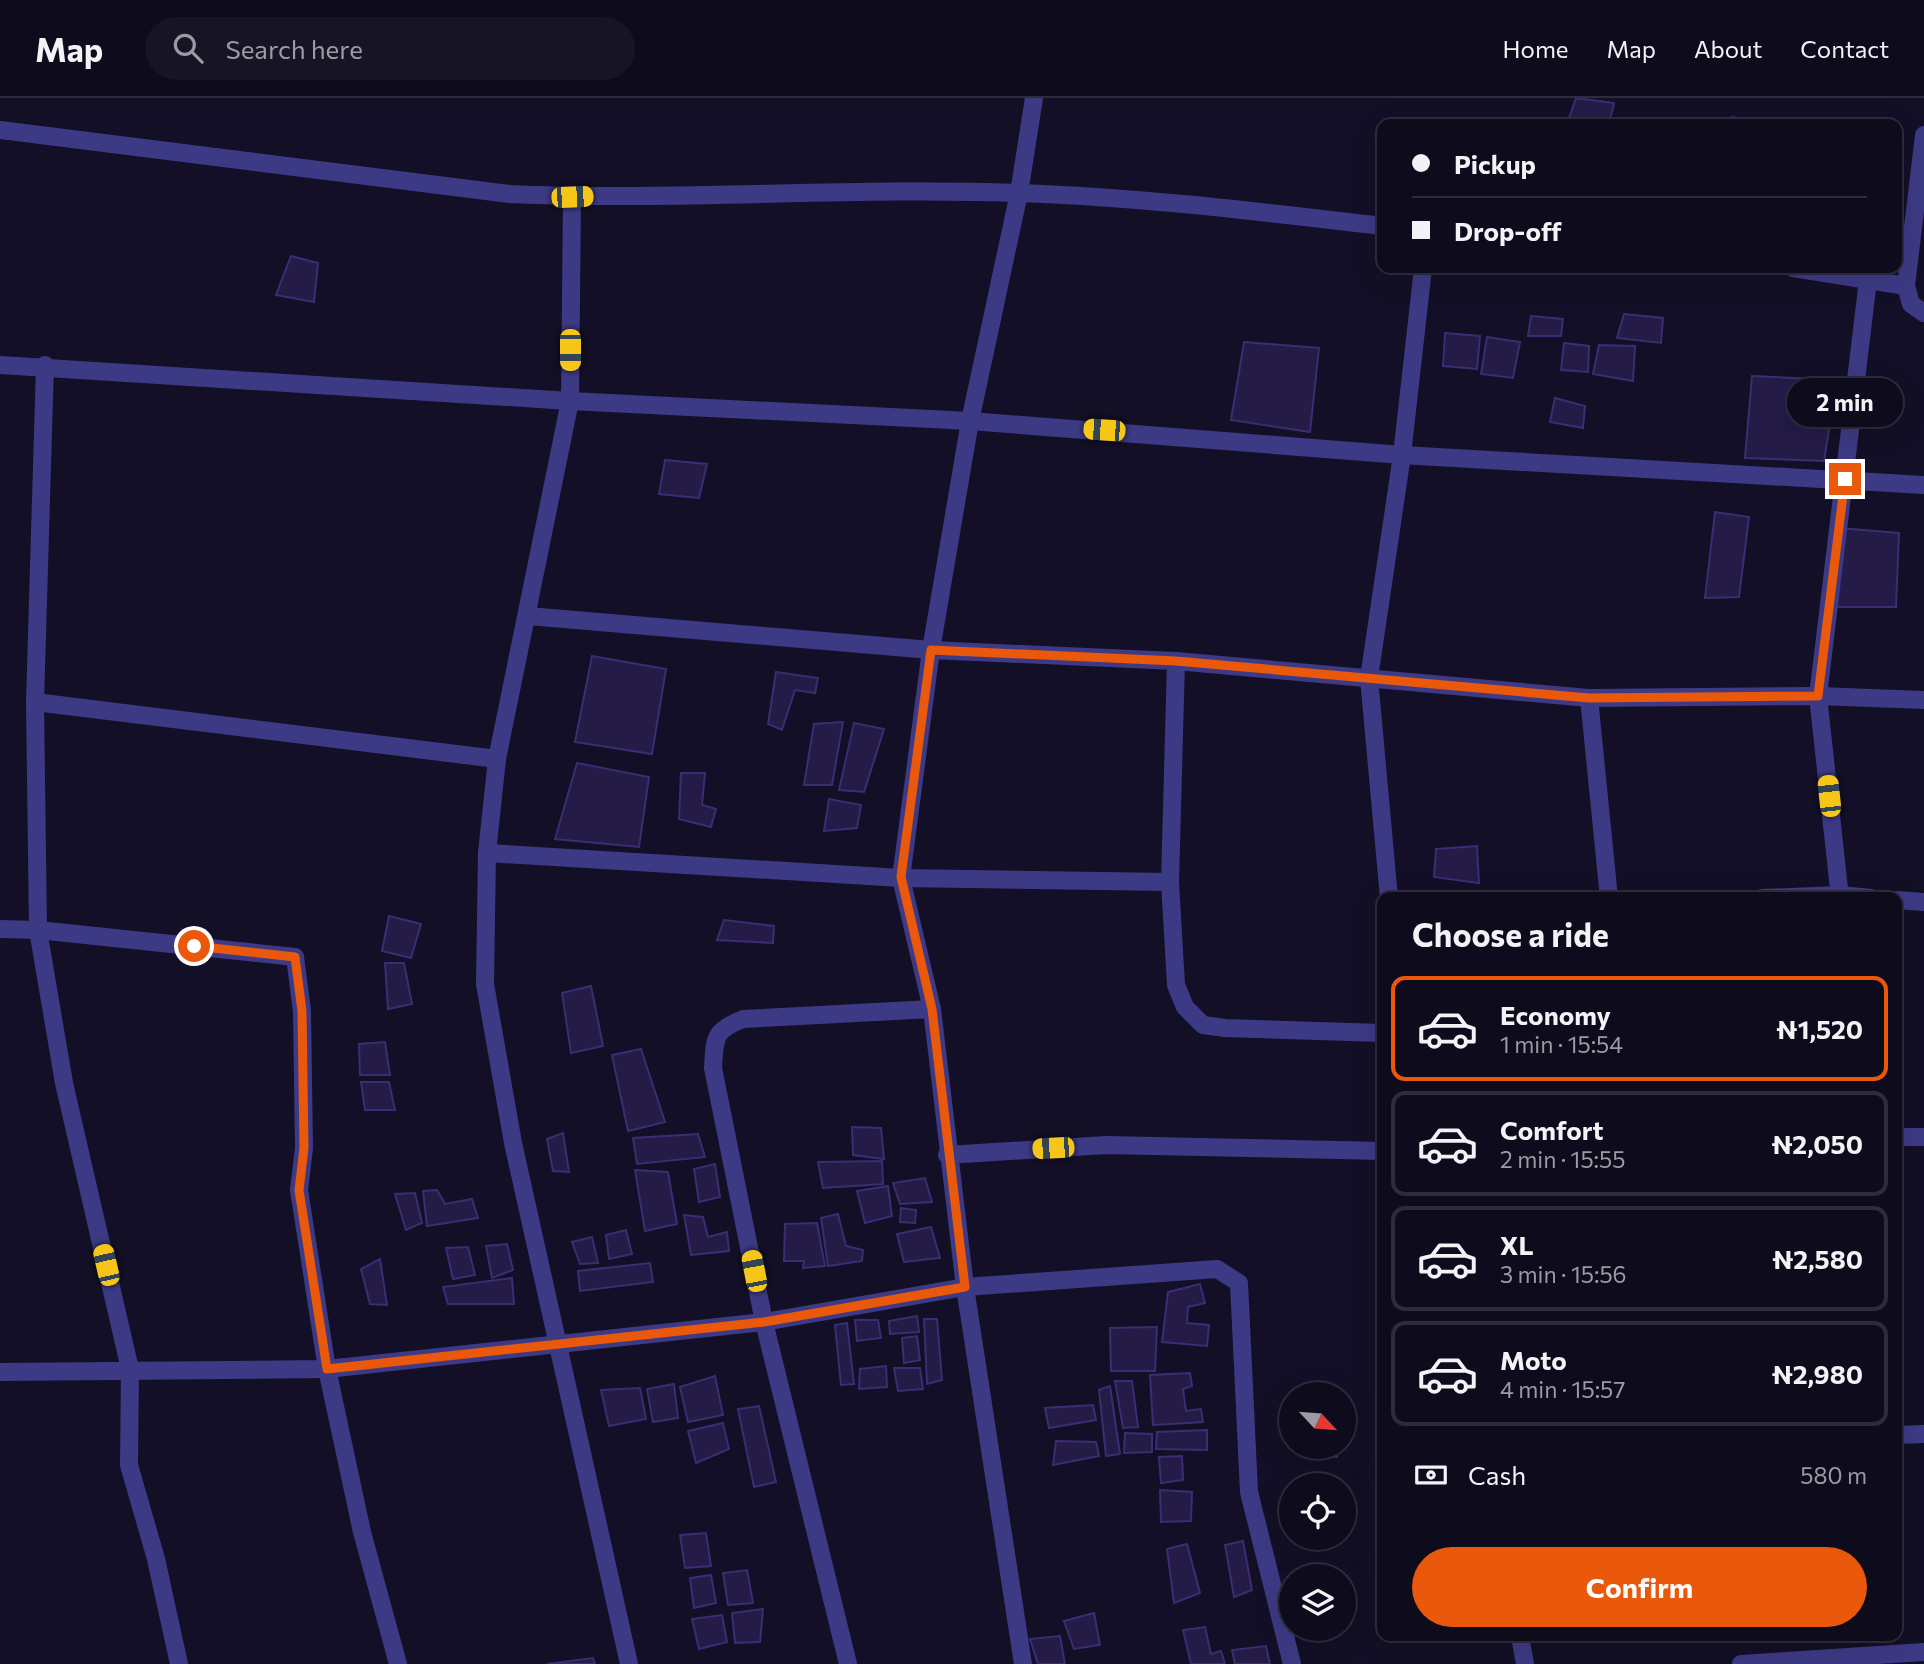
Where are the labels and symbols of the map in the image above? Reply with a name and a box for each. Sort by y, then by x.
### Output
car [551,186,594,208]
car [560,329,581,371]
callout: 2 min [1787,378,1903,426]
car [1083,418,1126,442]
route end [1829,463,1861,495]
car [1817,774,1842,818]
route start [178,930,210,962]
car [1032,1136,1075,1160]
car [92,1242,121,1288]
car [740,1248,769,1294]
north arrow [1279,1382,1356,1460]

